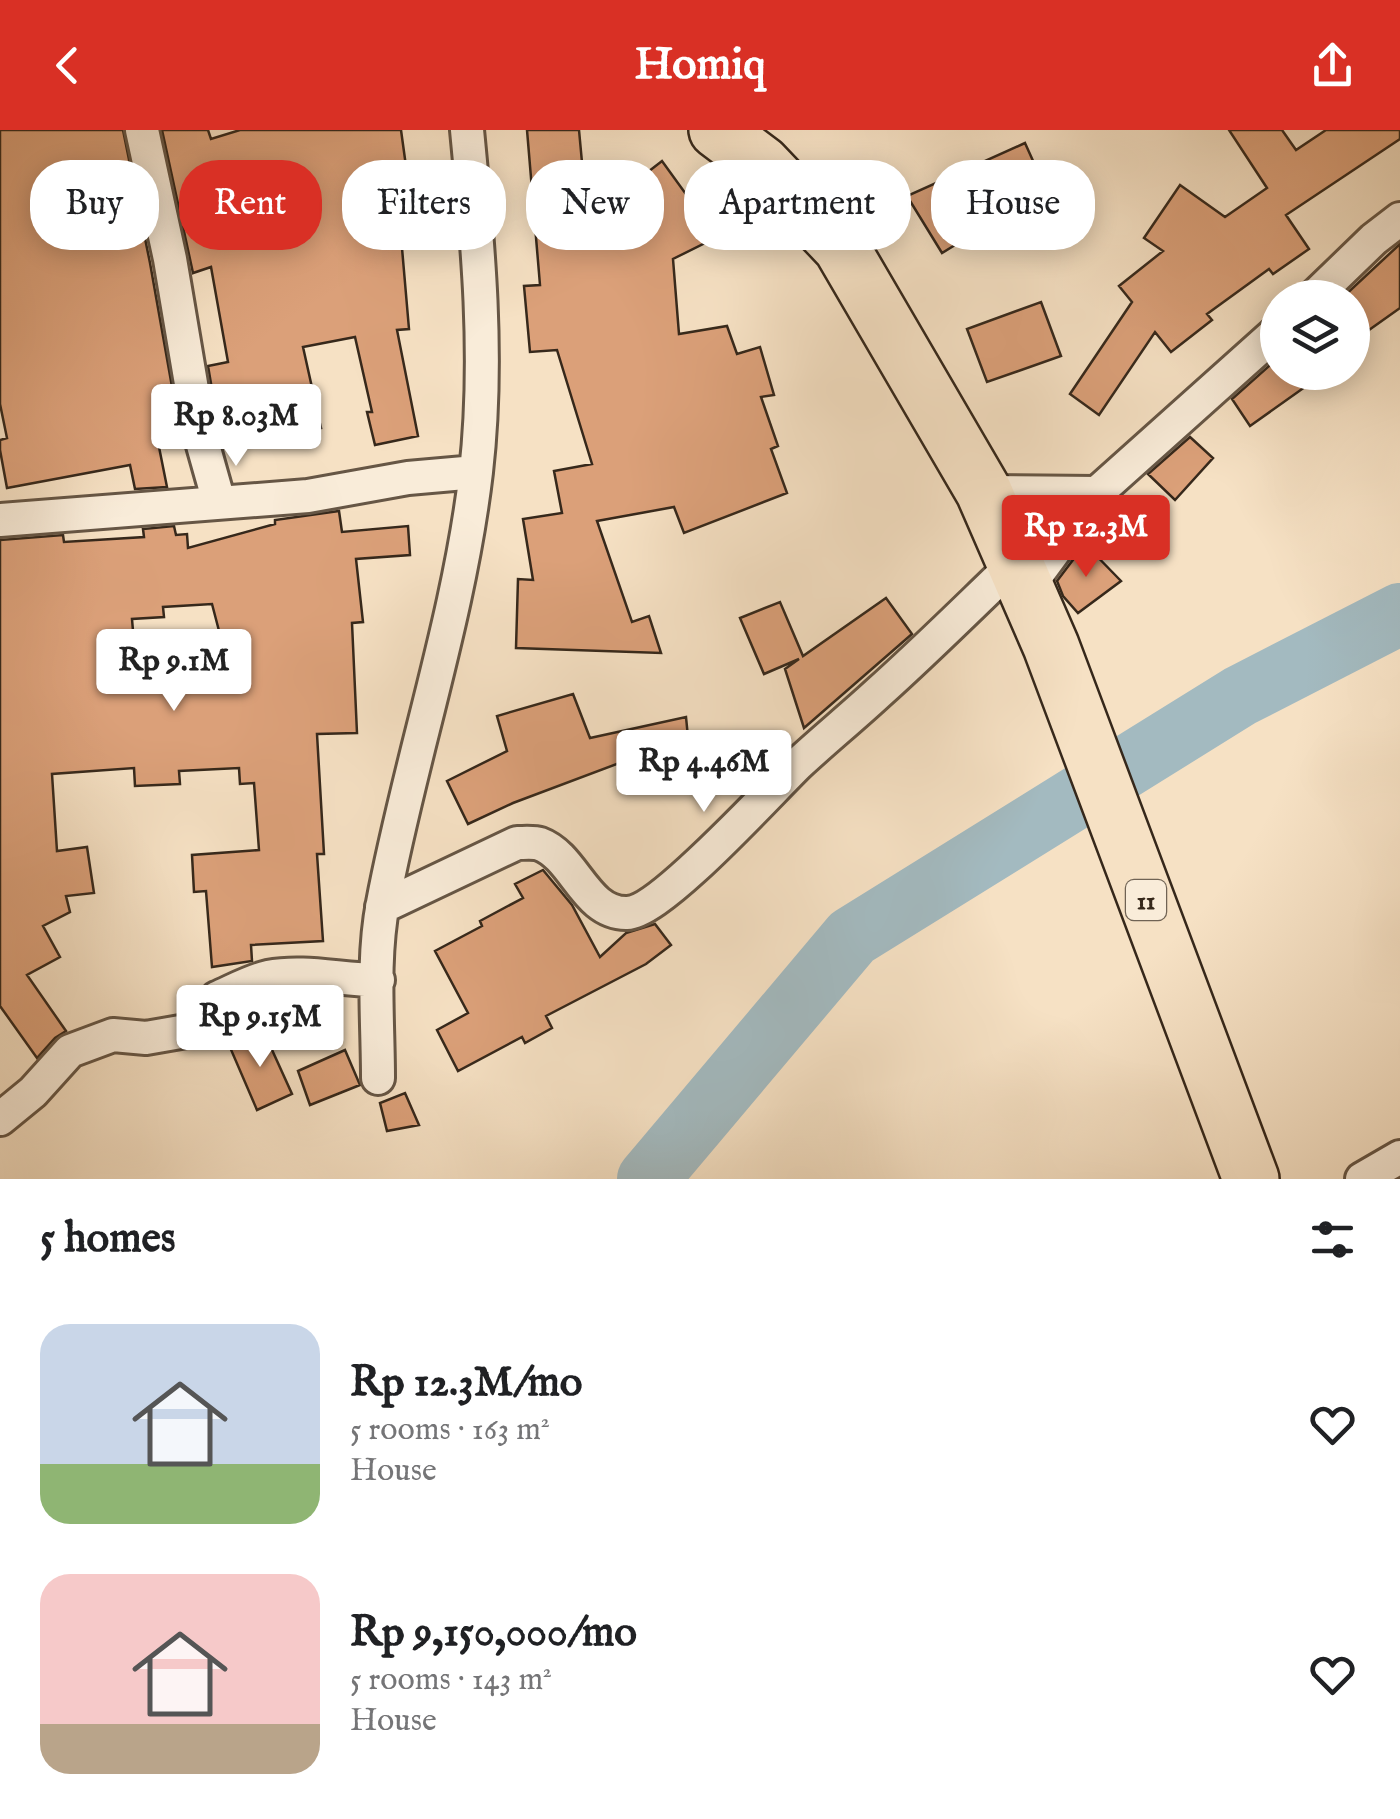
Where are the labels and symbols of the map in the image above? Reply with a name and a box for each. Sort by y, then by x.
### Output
pin: Rp 8.03M [133,384,339,469]
pin: Rp 12.3M [983,495,1189,580]
pin: Rp 9.1M [82,629,266,714]
pin: Rp 4.46M [601,730,807,815]
road number: 11 [1126,880,1166,920]
pin: Rp 9.15M [157,985,363,1070]

